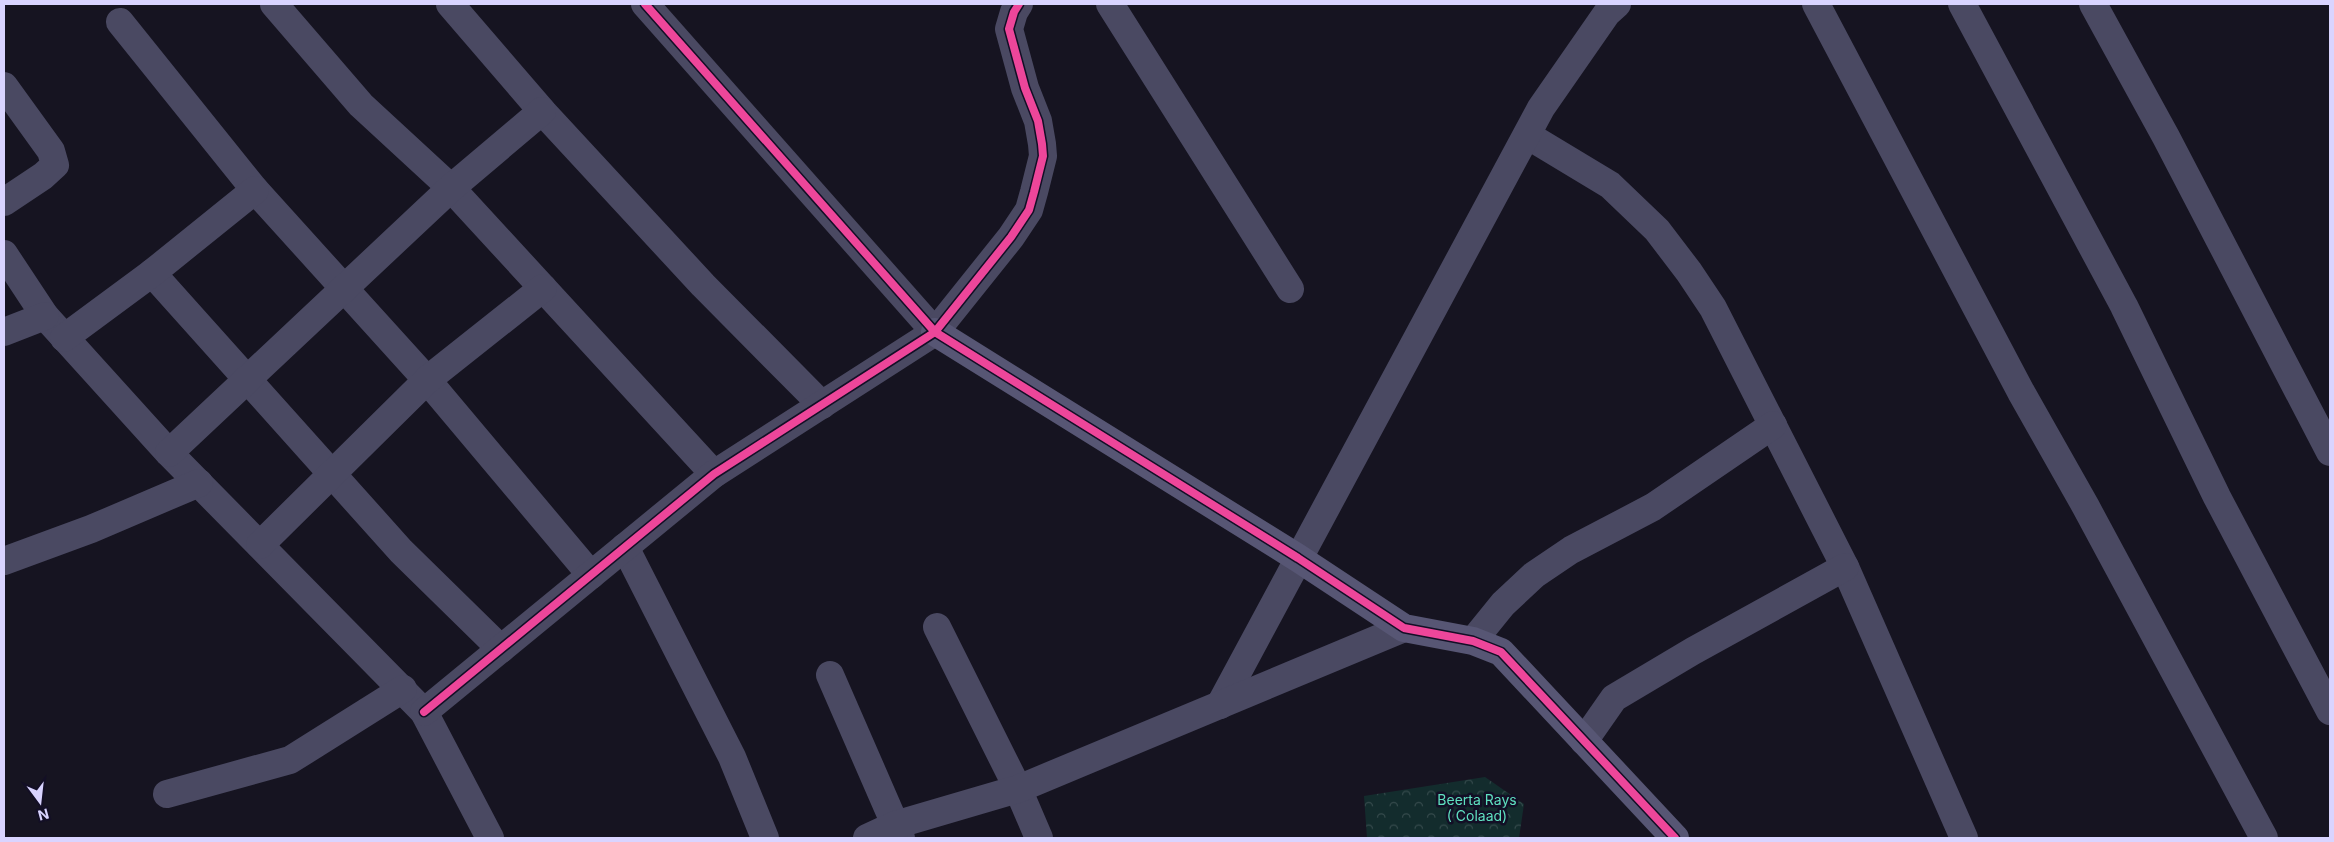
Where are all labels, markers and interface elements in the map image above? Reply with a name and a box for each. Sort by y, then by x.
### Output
north arrow [15,777,65,827]
park label: Beerta Rays ( Colaad) [1437,791,1517,824]
text: N [36,805,51,825]

